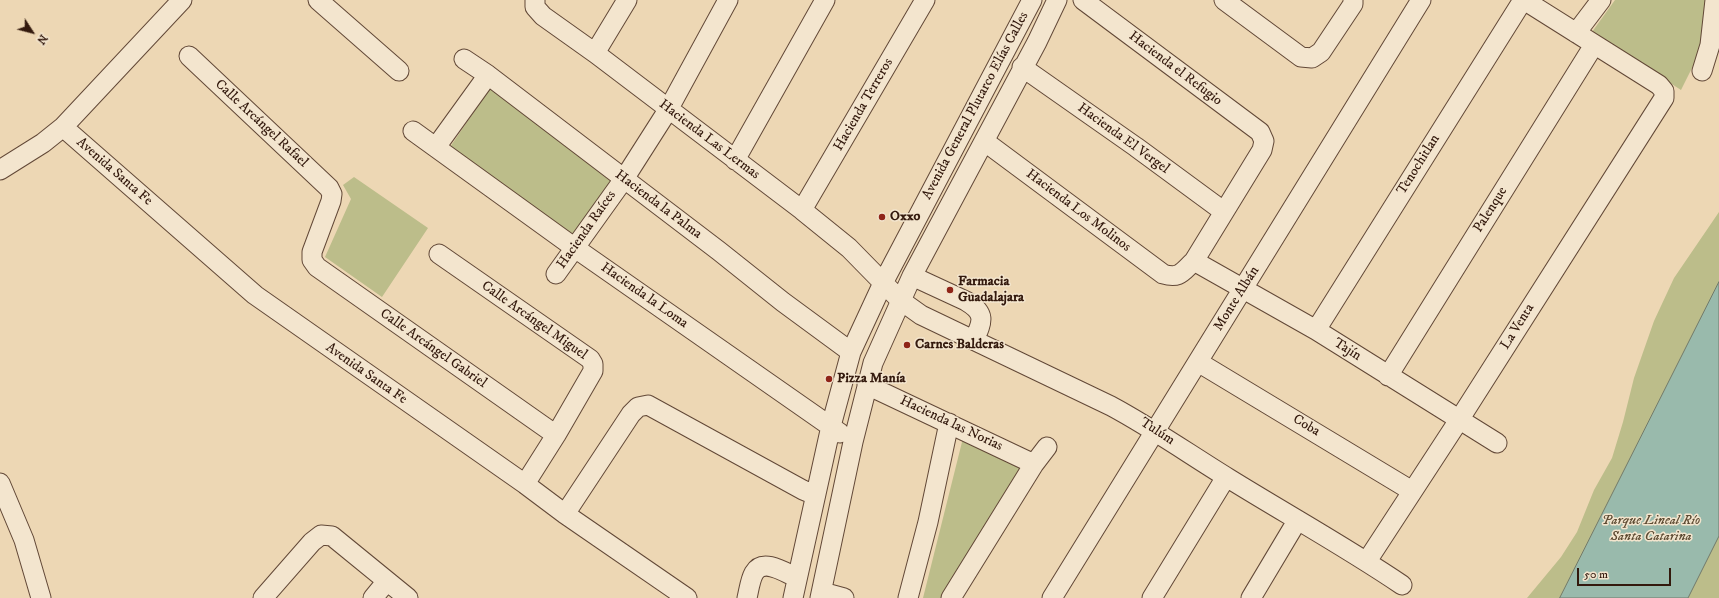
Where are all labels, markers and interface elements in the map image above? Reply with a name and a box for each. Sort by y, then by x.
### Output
street label: Avenida General Plutarco Elías Calles [919,9,1033,203]
north arrow [12,12,52,52]
street label: Hacienda el Refugio [1125,28,1225,110]
text: N [33,31,50,47]
street label: Hacienda Terreros [831,56,897,154]
street label: Calle Arcángel Rafael [211,77,311,171]
street label: Hacienda Las Lermas [655,96,763,184]
street label: Hacienda El Vergel [1074,100,1172,178]
street label: Tenochitlan [1394,132,1444,198]
street label: Avenida Santa Fe [72,134,156,210]
street label: Hacienda Los Molinos [1022,166,1134,256]
street label: Hacienda la Palma [611,167,705,243]
street label: Palenque [1470,184,1512,236]
street label: Hacienda Raíces [554,188,620,272]
place label: Oxxo [890,209,920,225]
marker: Oxxo [877,212,887,222]
street label: Hacienda la Loma [597,260,691,332]
street label: Monte Albán [1211,264,1263,334]
place label: Farmacia Guadalajara [958,274,1024,306]
street label: Calle Arcángel Miguel [478,278,590,364]
marker: Farmacia Guadalajara [945,285,955,295]
street label: La Venta [1497,301,1539,353]
street label: Calle Arcángel Gabriel [376,306,490,392]
street label: Tajín [1330,335,1364,365]
place label: Carnes Balderas [915,337,1004,353]
street label: Avenida Santa Fe [322,340,410,408]
marker: Carnes Balderas [902,340,912,350]
place label: Pizza Manía [837,371,905,387]
marker: Pizza Manía [824,374,834,384]
street label: Hacienda las Norias [897,393,1005,455]
street label: Coba [1289,411,1323,441]
street label: Tulúm [1137,415,1177,449]
park label: Parque Lineal Río Santa Catarina [1602,513,1700,546]
scale bar [1579,560,1673,586]
text: 50 m [1584,567,1608,582]

